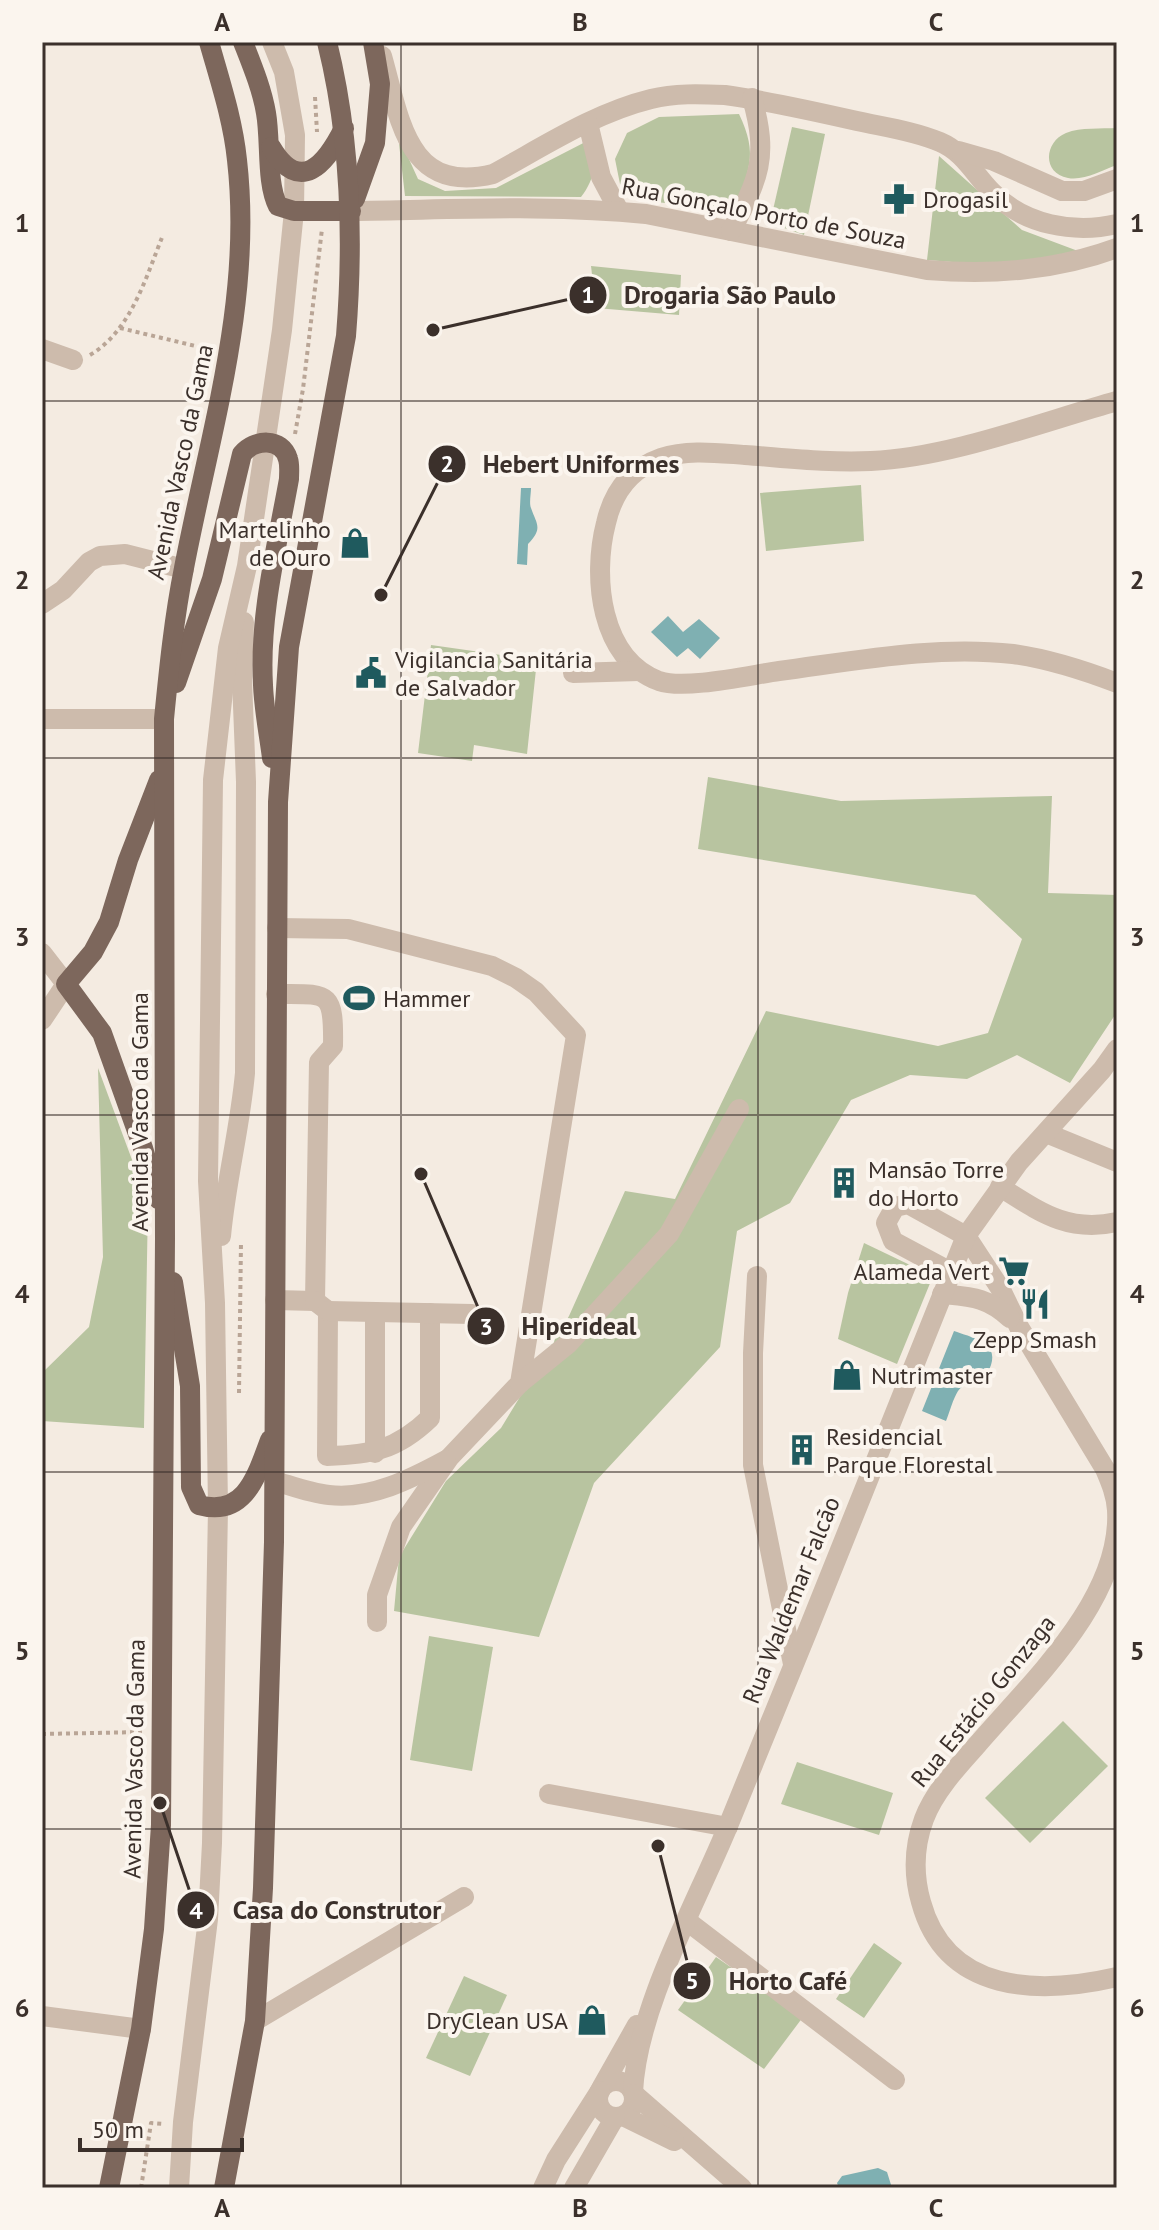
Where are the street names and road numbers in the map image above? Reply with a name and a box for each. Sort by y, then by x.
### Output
street label: Rua Gonçalo Porto de Souza [619,170,909,256]
street label: Avenida Vasco da Gama [140,341,220,583]
street label: Avenida Vasco da Gama [124,992,155,1232]
street label: Rua Waldemar Falcão [735,1492,847,1708]
street label: Rua Estácio Gonzaga [904,1609,1062,1793]
street label: Avenida Vasco da Gama [116,1639,152,1879]

